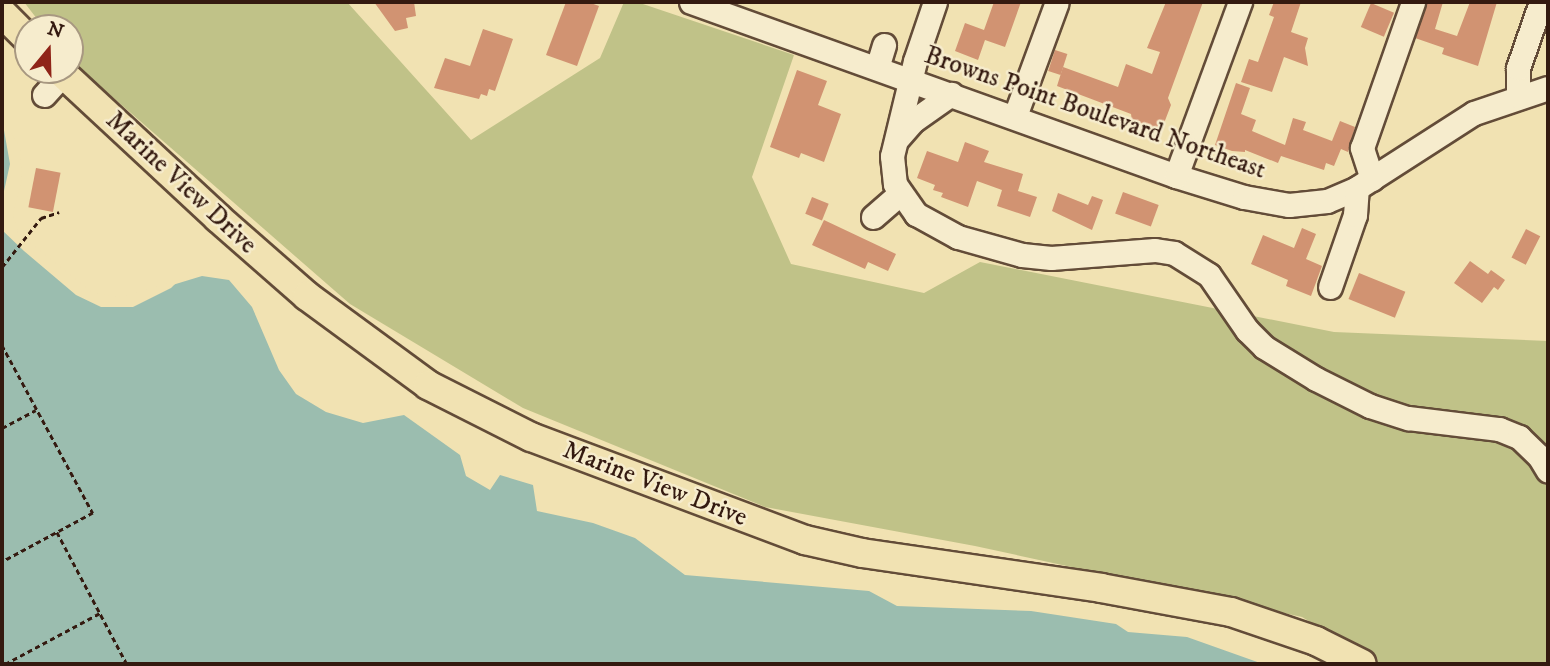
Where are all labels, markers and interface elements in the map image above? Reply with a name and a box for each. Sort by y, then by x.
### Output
north arrow [14,14,84,84]
text: N [44,17,66,44]
street label: Browns Point Boulevard Northeast [920,40,1270,186]
street label: Marine View Drive [99,105,263,261]
street label: Marine View Drive [558,435,752,533]

